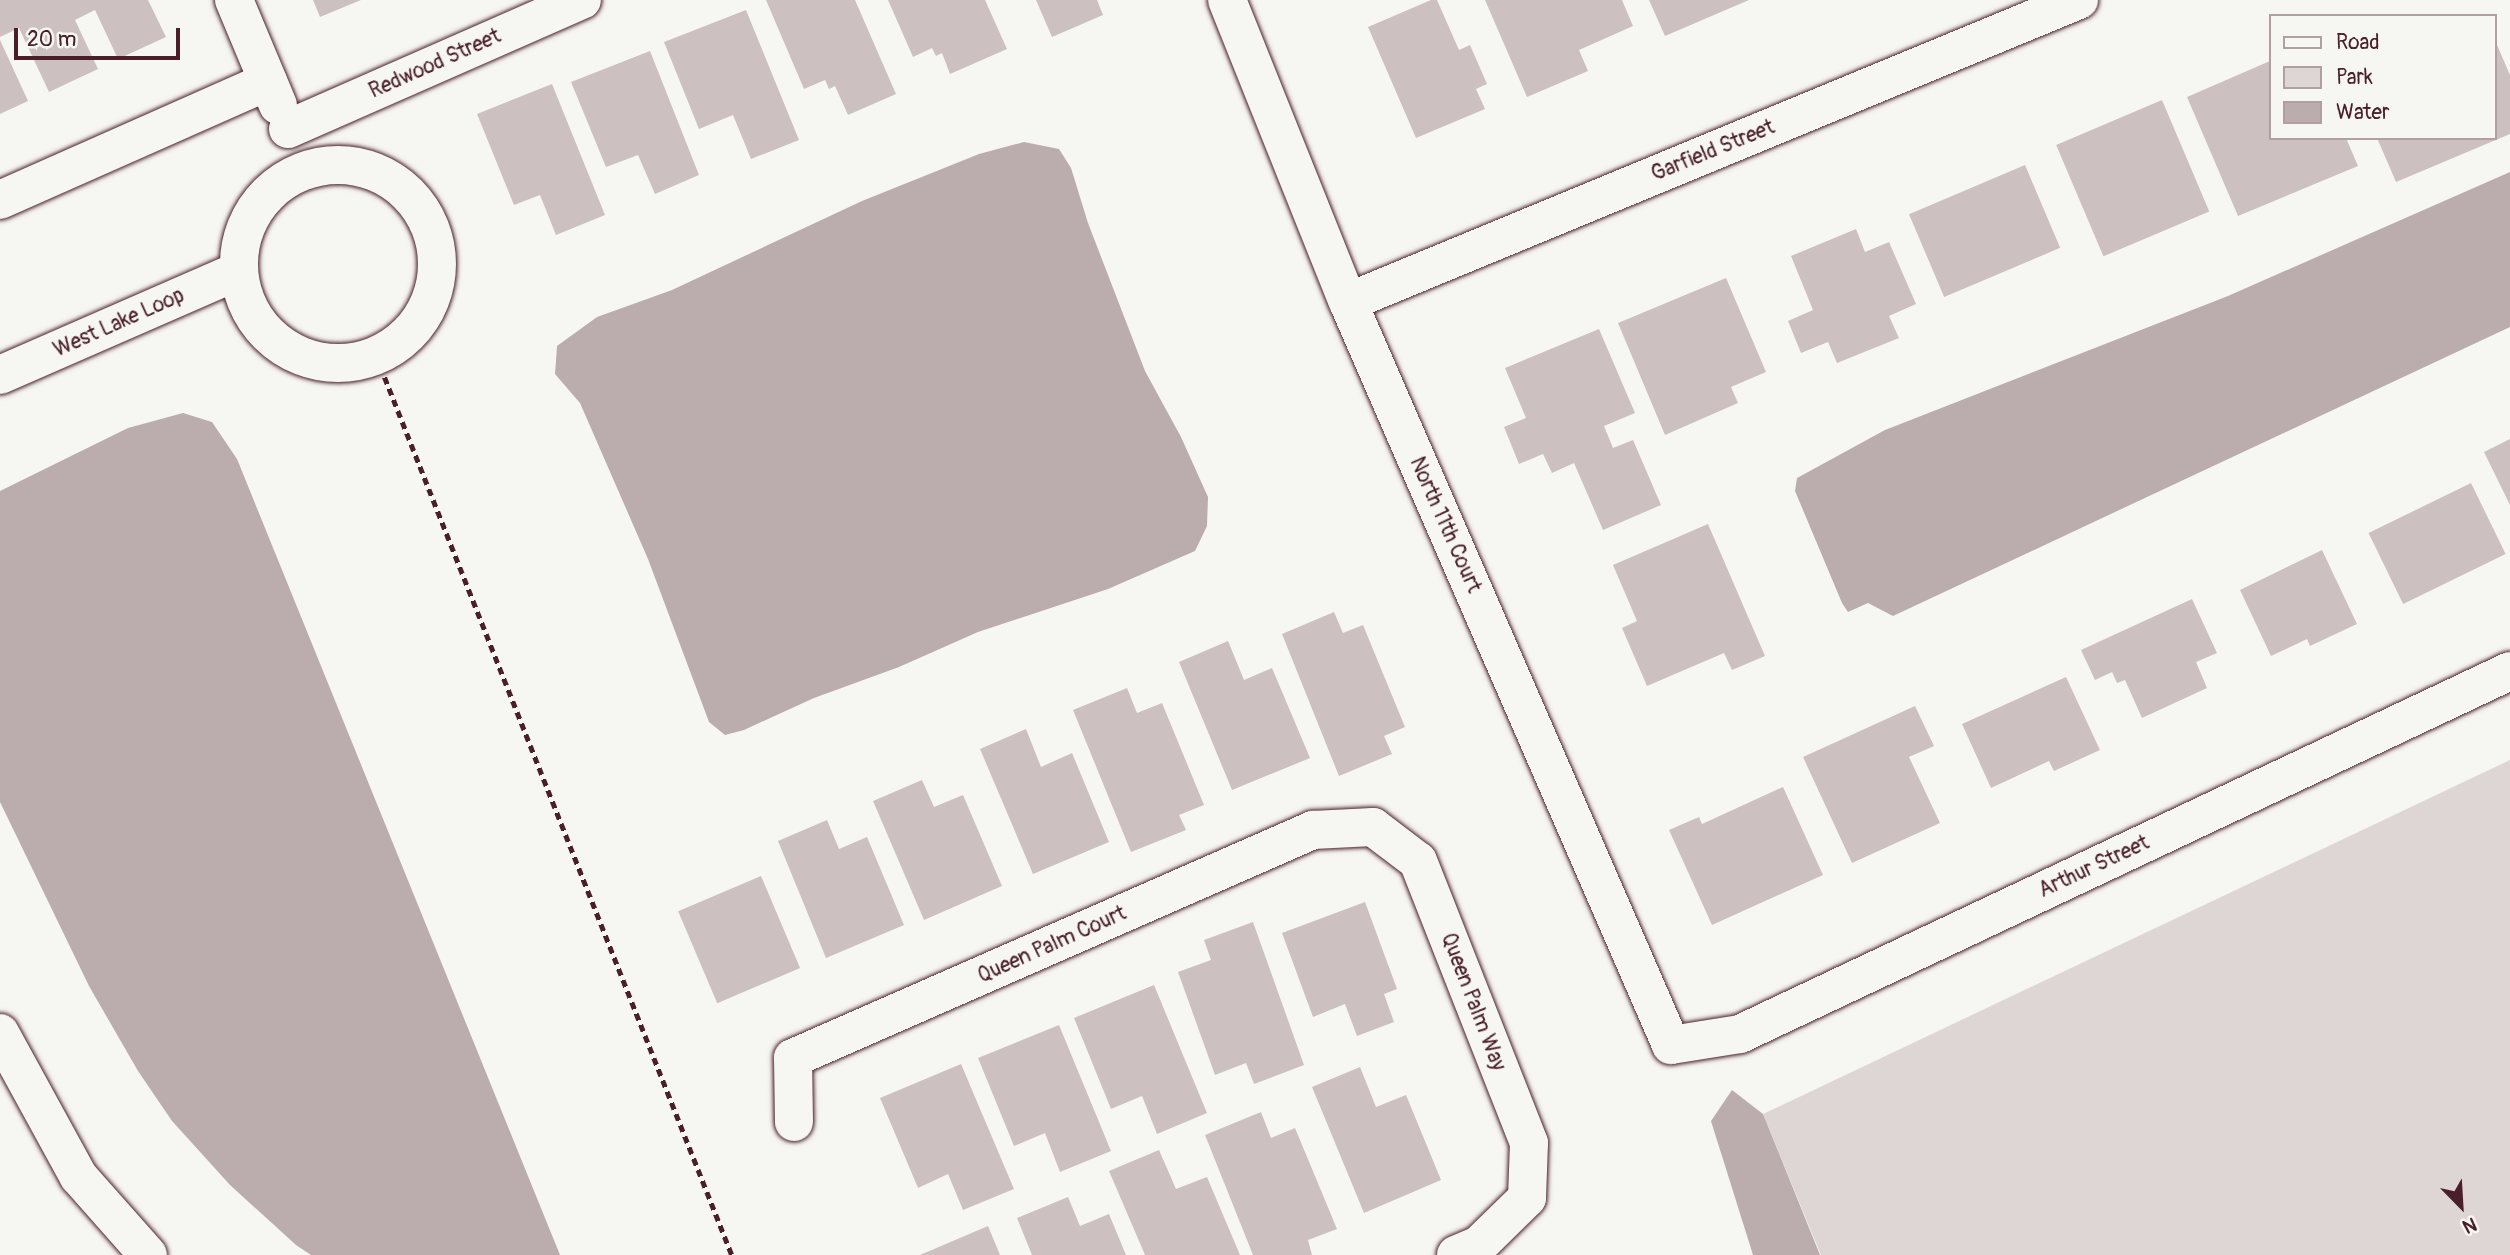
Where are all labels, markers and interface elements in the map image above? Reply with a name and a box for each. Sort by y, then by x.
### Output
scale bar [18,14,184,58]
legend [2268,14,2496,140]
street label: Redwood Street [365,24,505,104]
text: 20 m [27,26,76,53]
text: Road [2336,29,2380,56]
text: Park [2336,64,2373,91]
text: Water [2336,99,2389,126]
street label: Garfield Street [1648,115,1778,187]
street label: West Lake Loop [50,283,188,363]
street label: North 11th Court [1404,453,1486,597]
street label: Arthur Street [2035,830,2153,904]
street label: Queen Palm Court [974,901,1130,989]
street label: Queen Palm Way [1435,930,1511,1074]
north arrow [2426,1171,2496,1241]
text: N [2459,1212,2480,1239]

